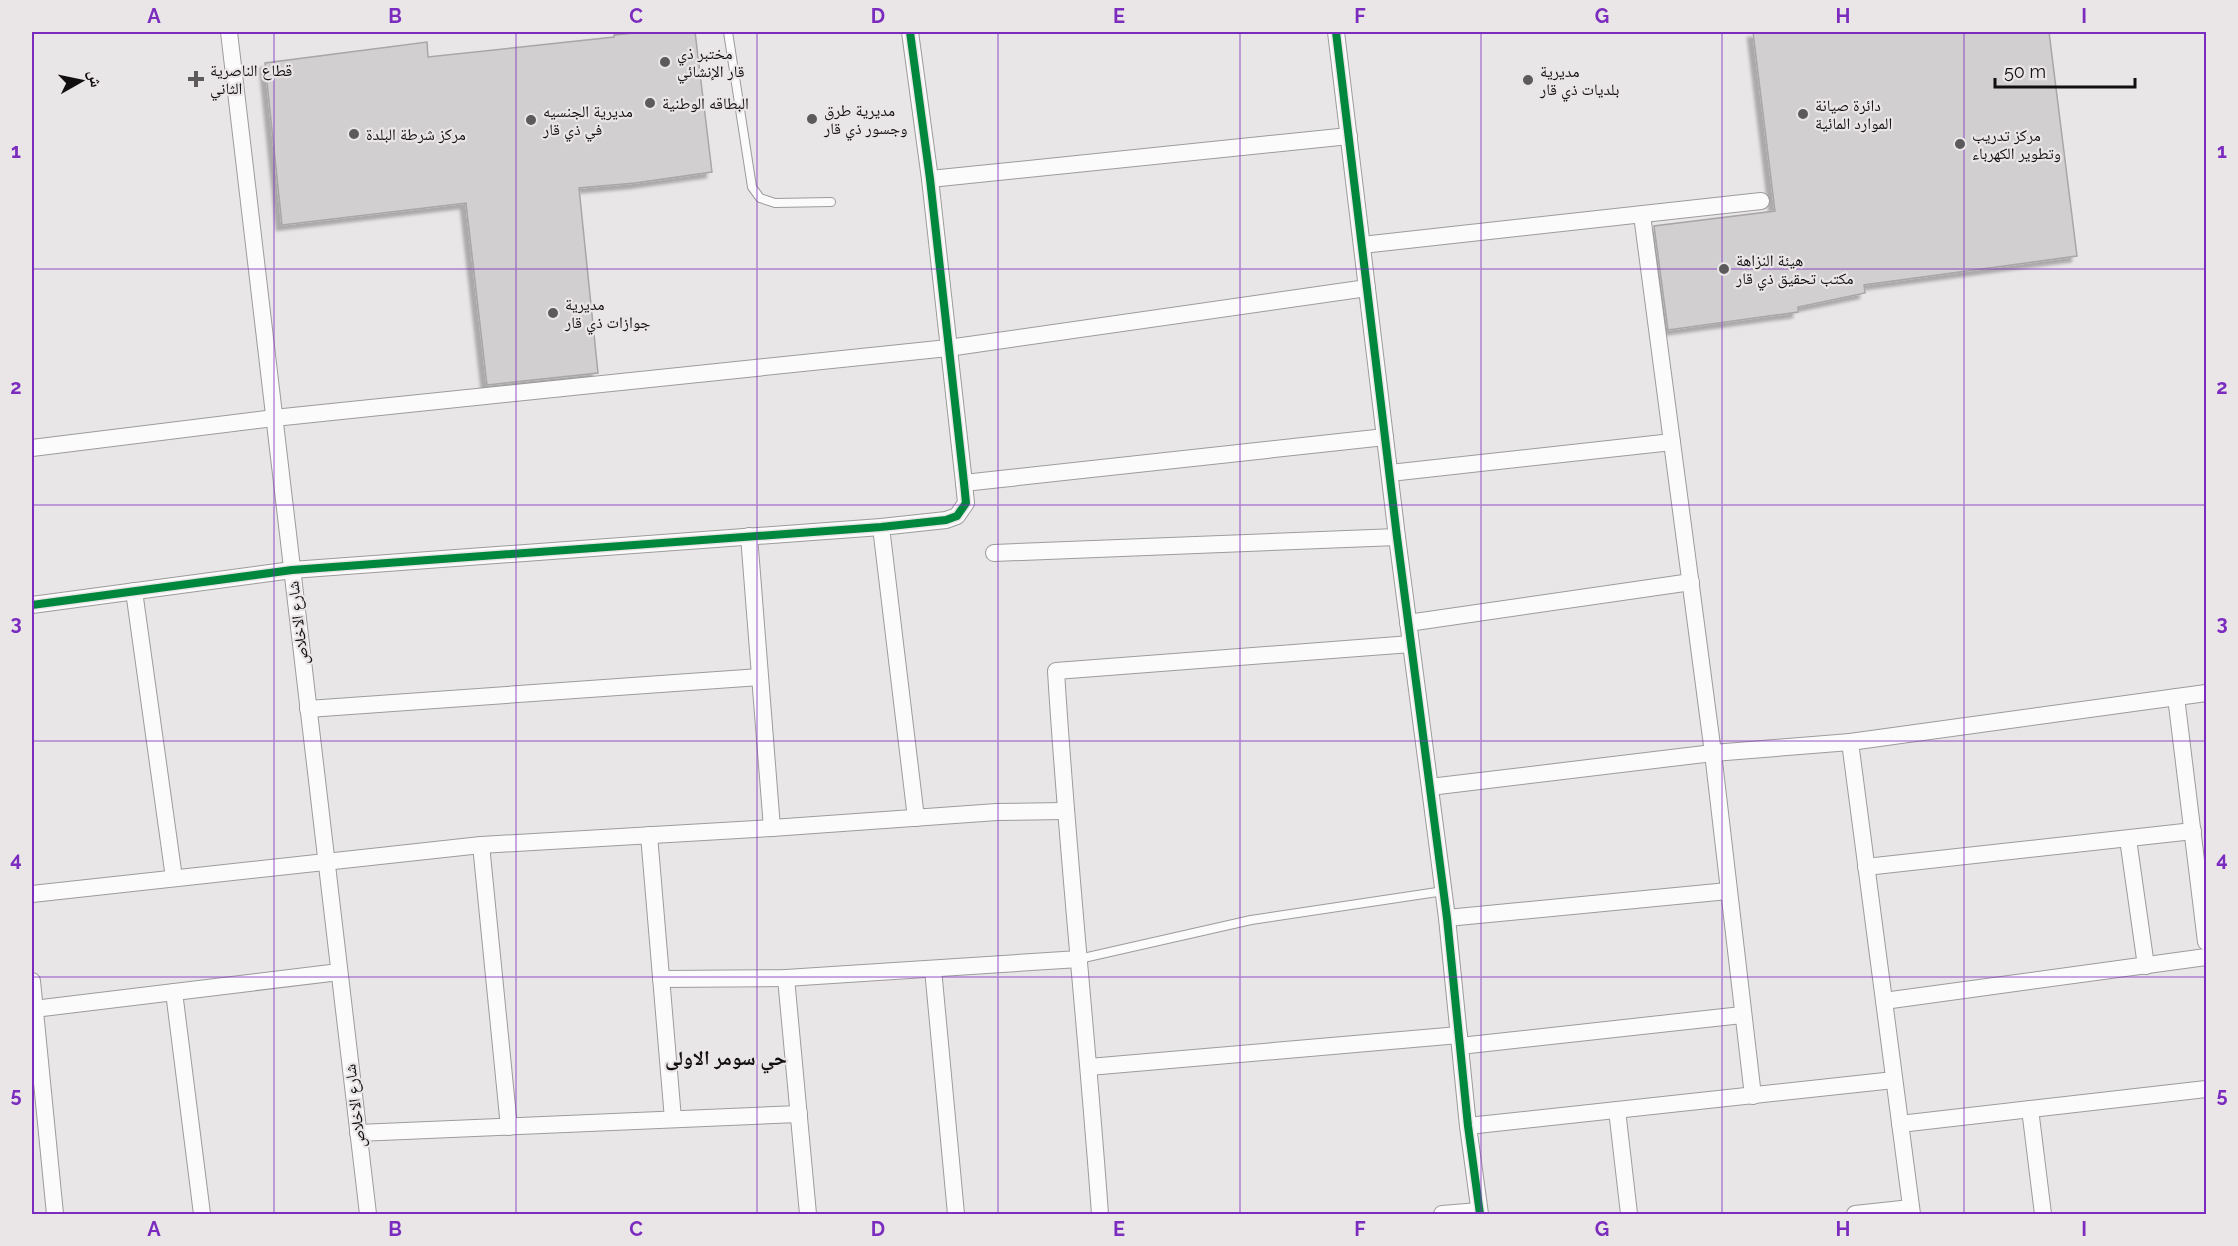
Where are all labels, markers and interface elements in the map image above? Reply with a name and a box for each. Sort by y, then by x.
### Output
text: A [147,4,161,28]
text: B [388,4,402,28]
text: C [629,4,643,28]
text: D [871,4,885,28]
text: E [1113,4,1125,28]
text: F [1354,4,1366,28]
text: G [1595,4,1609,28]
text: H [1836,4,1850,28]
text: I [2081,4,2087,28]
place label: مختبر ذي قار الإنشائي [677,44,745,84]
north arrow [51,51,111,111]
scale bar [1995,51,2134,89]
marker: مختبر ذي قار الإنشائي [658,55,672,69]
place label: قطاع الناصرية الثاني [210,61,292,101]
text: 50 m [2004,61,2046,82]
place label: مديرية بلديات ذي قار [1539,62,1619,102]
text: ش [85,69,106,89]
marker: قطاع الناصرية الثاني [187,70,205,88]
marker: مديرية بلديات ذي قار [1521,73,1535,87]
place label: البطاقه الوطنية [662,94,749,113]
marker: البطاقه الوطنية [643,96,657,110]
place label: دائرة صيانة الموارد المائية [1815,96,1892,133]
place label: مديرية طرق وجسور ذي قار [823,101,908,141]
place label: مديرية الجنسيه في ذي قار [542,102,633,142]
marker: دائرة صيانة الموارد المائية [1796,107,1810,121]
marker: مديرية طرق وجسور ذي قار [805,112,819,126]
marker: مديرية الجنسيه في ذي قار [524,113,538,127]
place label: مركز شرطة البلدة [366,125,466,144]
place label: مركز تدريب وتطوير الكهرباء [1972,126,2061,163]
marker: مركز شرطة البلدة [347,127,361,141]
marker: مركز تدريب وتطوير الكهرباء [1953,137,1967,151]
text: 1 [11,139,21,163]
text: 1 [2217,139,2227,163]
place label: هيئة النزاهة مكتب تحقيق ذي قار [1735,251,1854,291]
marker: هيئة النزاهة مكتب تحقيق ذي قار [1717,262,1731,276]
place label: مديرية جوازات ذي قار [564,295,650,335]
marker: مديرية جوازات ذي قار [546,306,560,320]
text: 2 [10,375,22,399]
text: 2 [2216,375,2228,399]
street label: شارع الاخلاص [283,580,314,666]
text: 3 [10,611,22,635]
text: 3 [2216,611,2228,635]
text: 4 [10,847,22,871]
text: 4 [2216,847,2228,871]
district label: حي سومر الاولى [665,1046,787,1074]
street label: شارع الاخلاص [340,1063,371,1149]
text: 5 [10,1083,22,1107]
text: 5 [2216,1083,2228,1107]
text: A [147,1217,161,1241]
text: B [388,1217,402,1241]
text: C [629,1217,643,1241]
text: D [871,1217,885,1241]
text: E [1113,1217,1125,1241]
text: F [1354,1217,1366,1241]
text: G [1595,1217,1609,1241]
text: H [1836,1217,1850,1241]
text: I [2081,1217,2087,1241]

